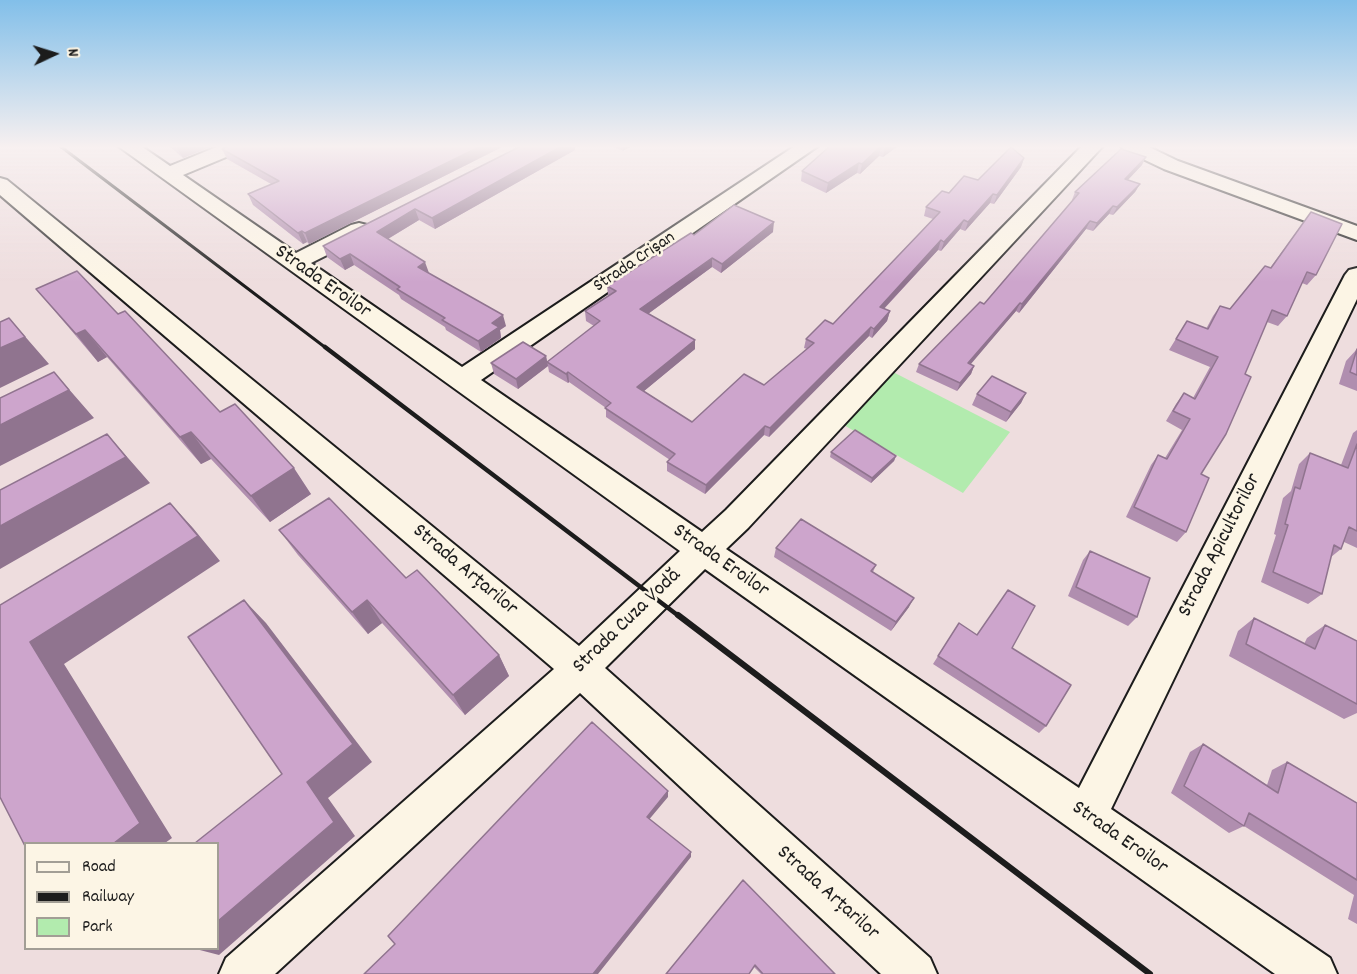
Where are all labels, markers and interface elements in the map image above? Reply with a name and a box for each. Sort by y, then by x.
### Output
north arrow [24,24,84,84]
text: N [61,48,84,57]
street label: Strada Crișan [590,228,680,298]
street label: Strada Eroilor [269,241,375,325]
street label: Strada Apicultorilor [1174,470,1268,622]
street label: Strada Arțarilor [406,520,522,622]
street label: Strada Eroilor [667,520,773,604]
street label: Strada Cuza Vodă [569,564,687,680]
street label: Strada Eroilor [1066,797,1172,881]
street label: Strada Arțarilor [770,841,884,947]
legend [24,842,219,950]
text: Road [82,855,116,880]
text: Railway [82,885,134,910]
text: Park [82,915,113,940]

